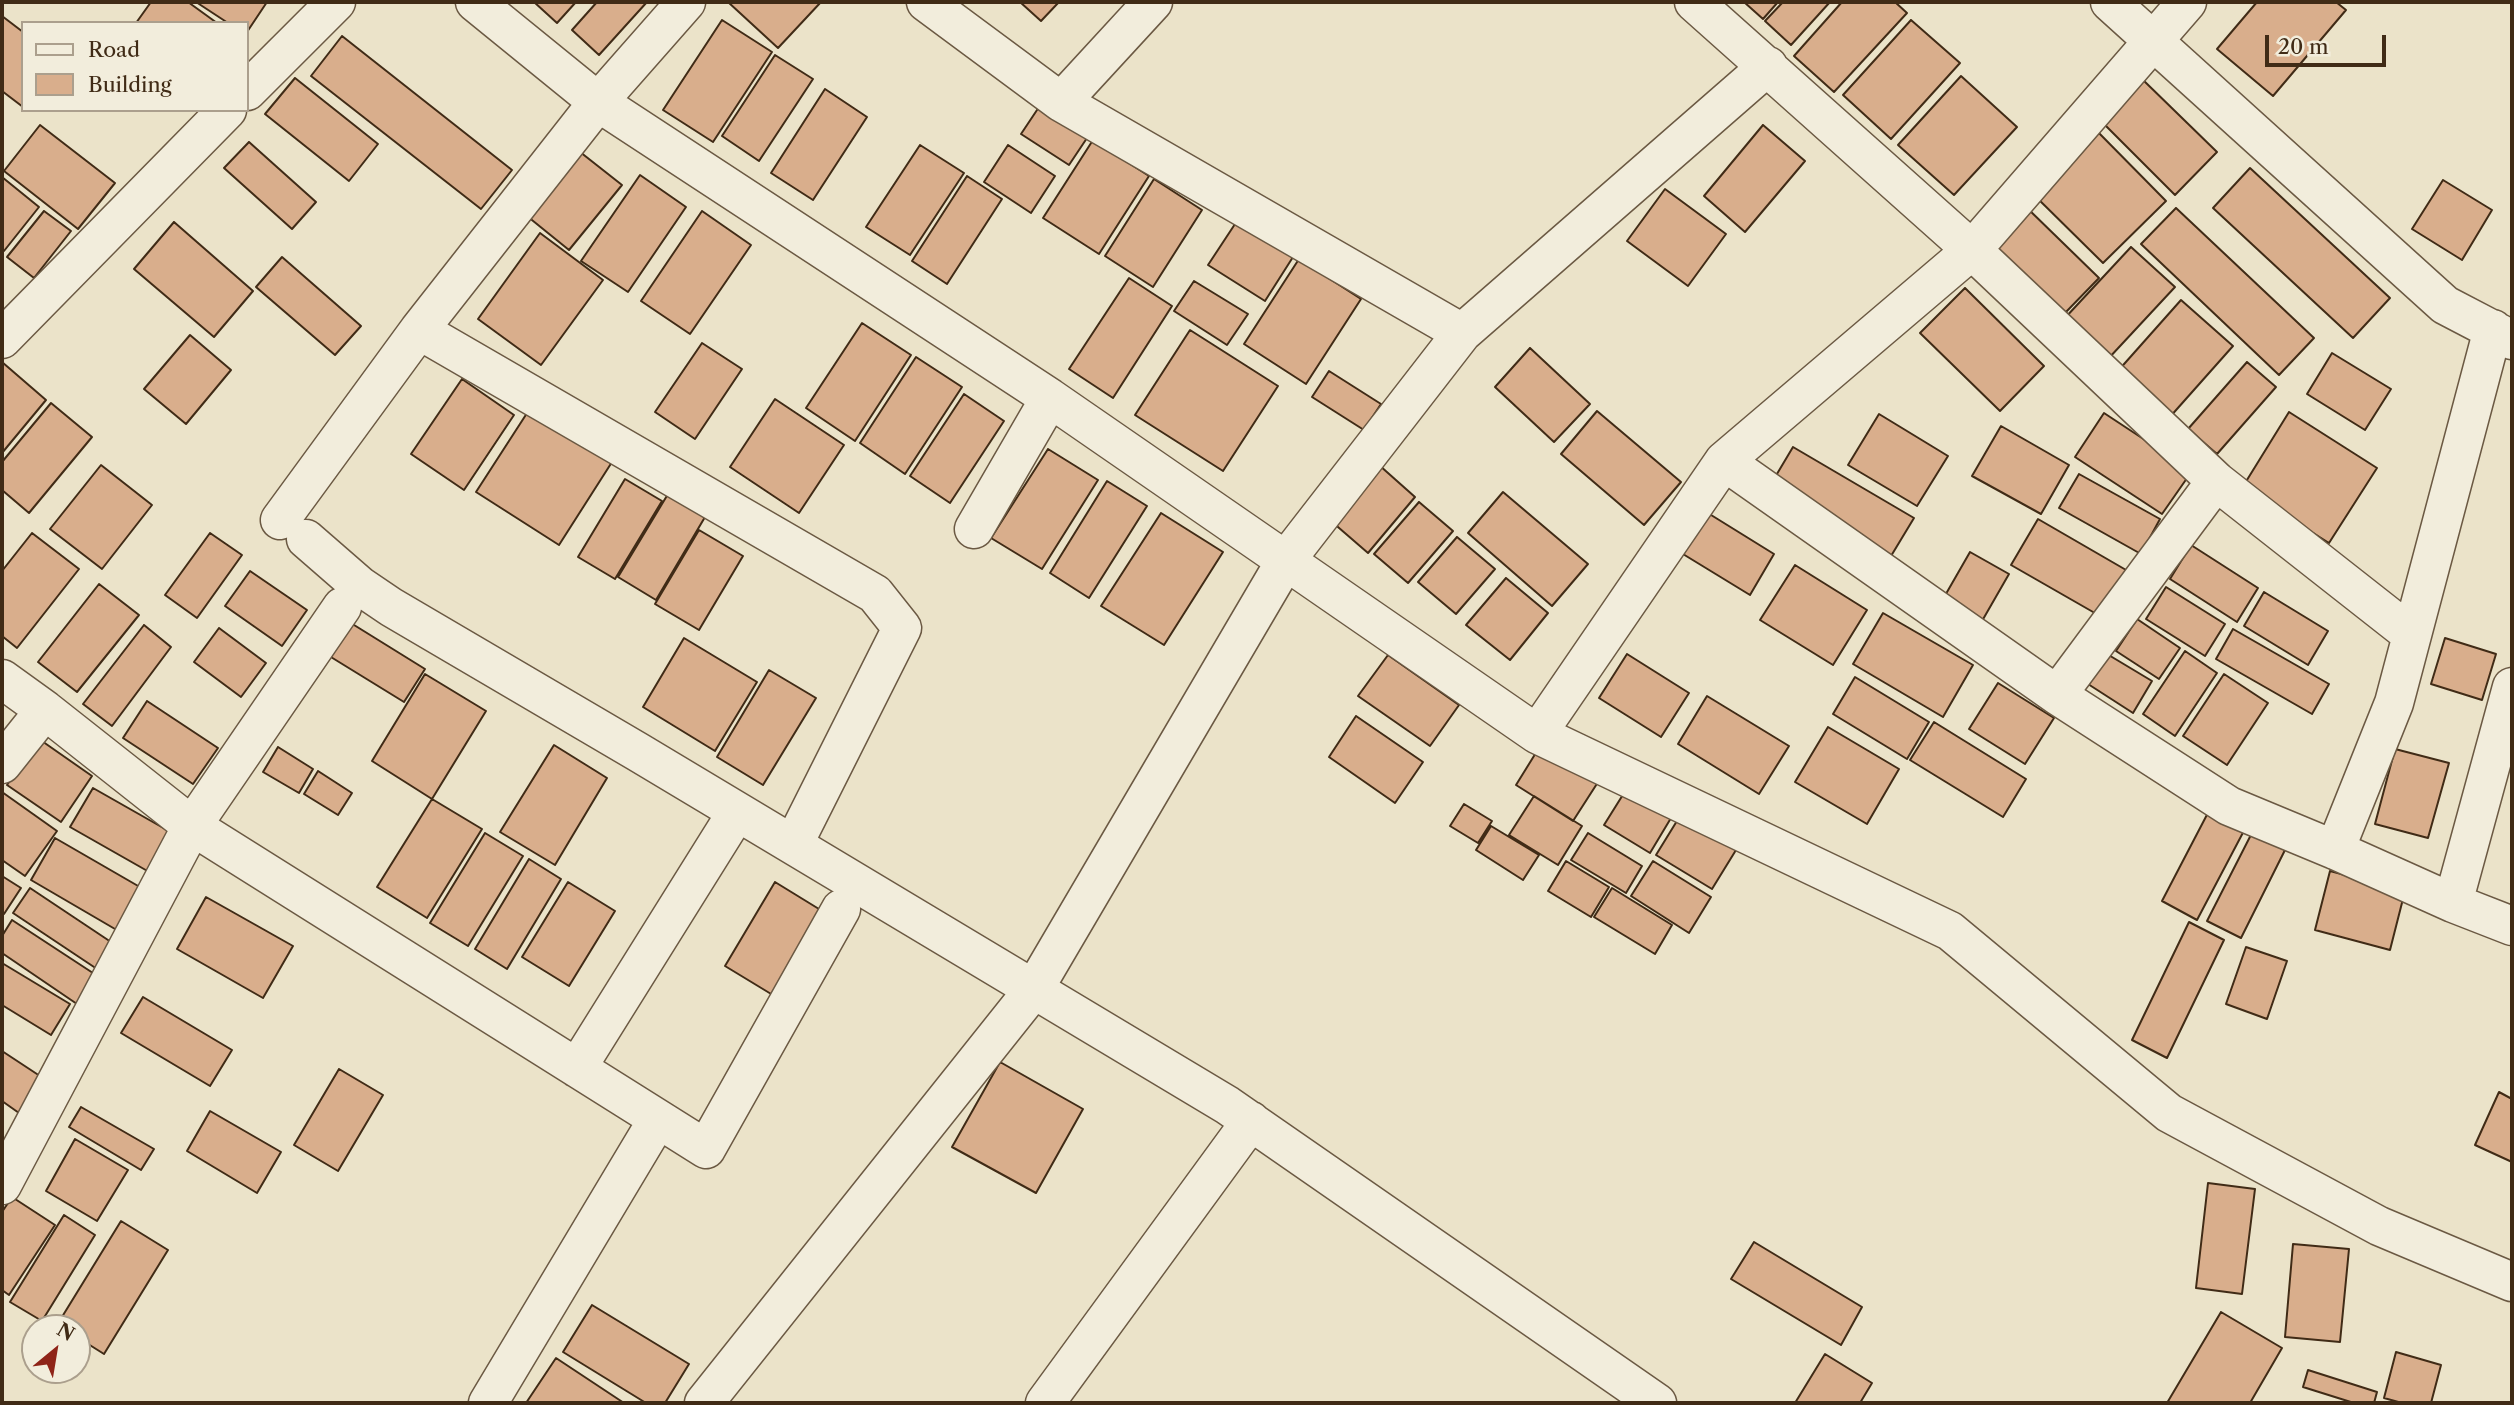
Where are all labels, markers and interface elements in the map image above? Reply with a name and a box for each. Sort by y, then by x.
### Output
legend [21,21,248,112]
scale bar [2269,21,2390,65]
text: 20 m [2278,34,2329,59]
text: Road [88,37,140,62]
text: Building [88,72,172,97]
north arrow [21,1314,91,1384]
text: N [53,1318,79,1346]

